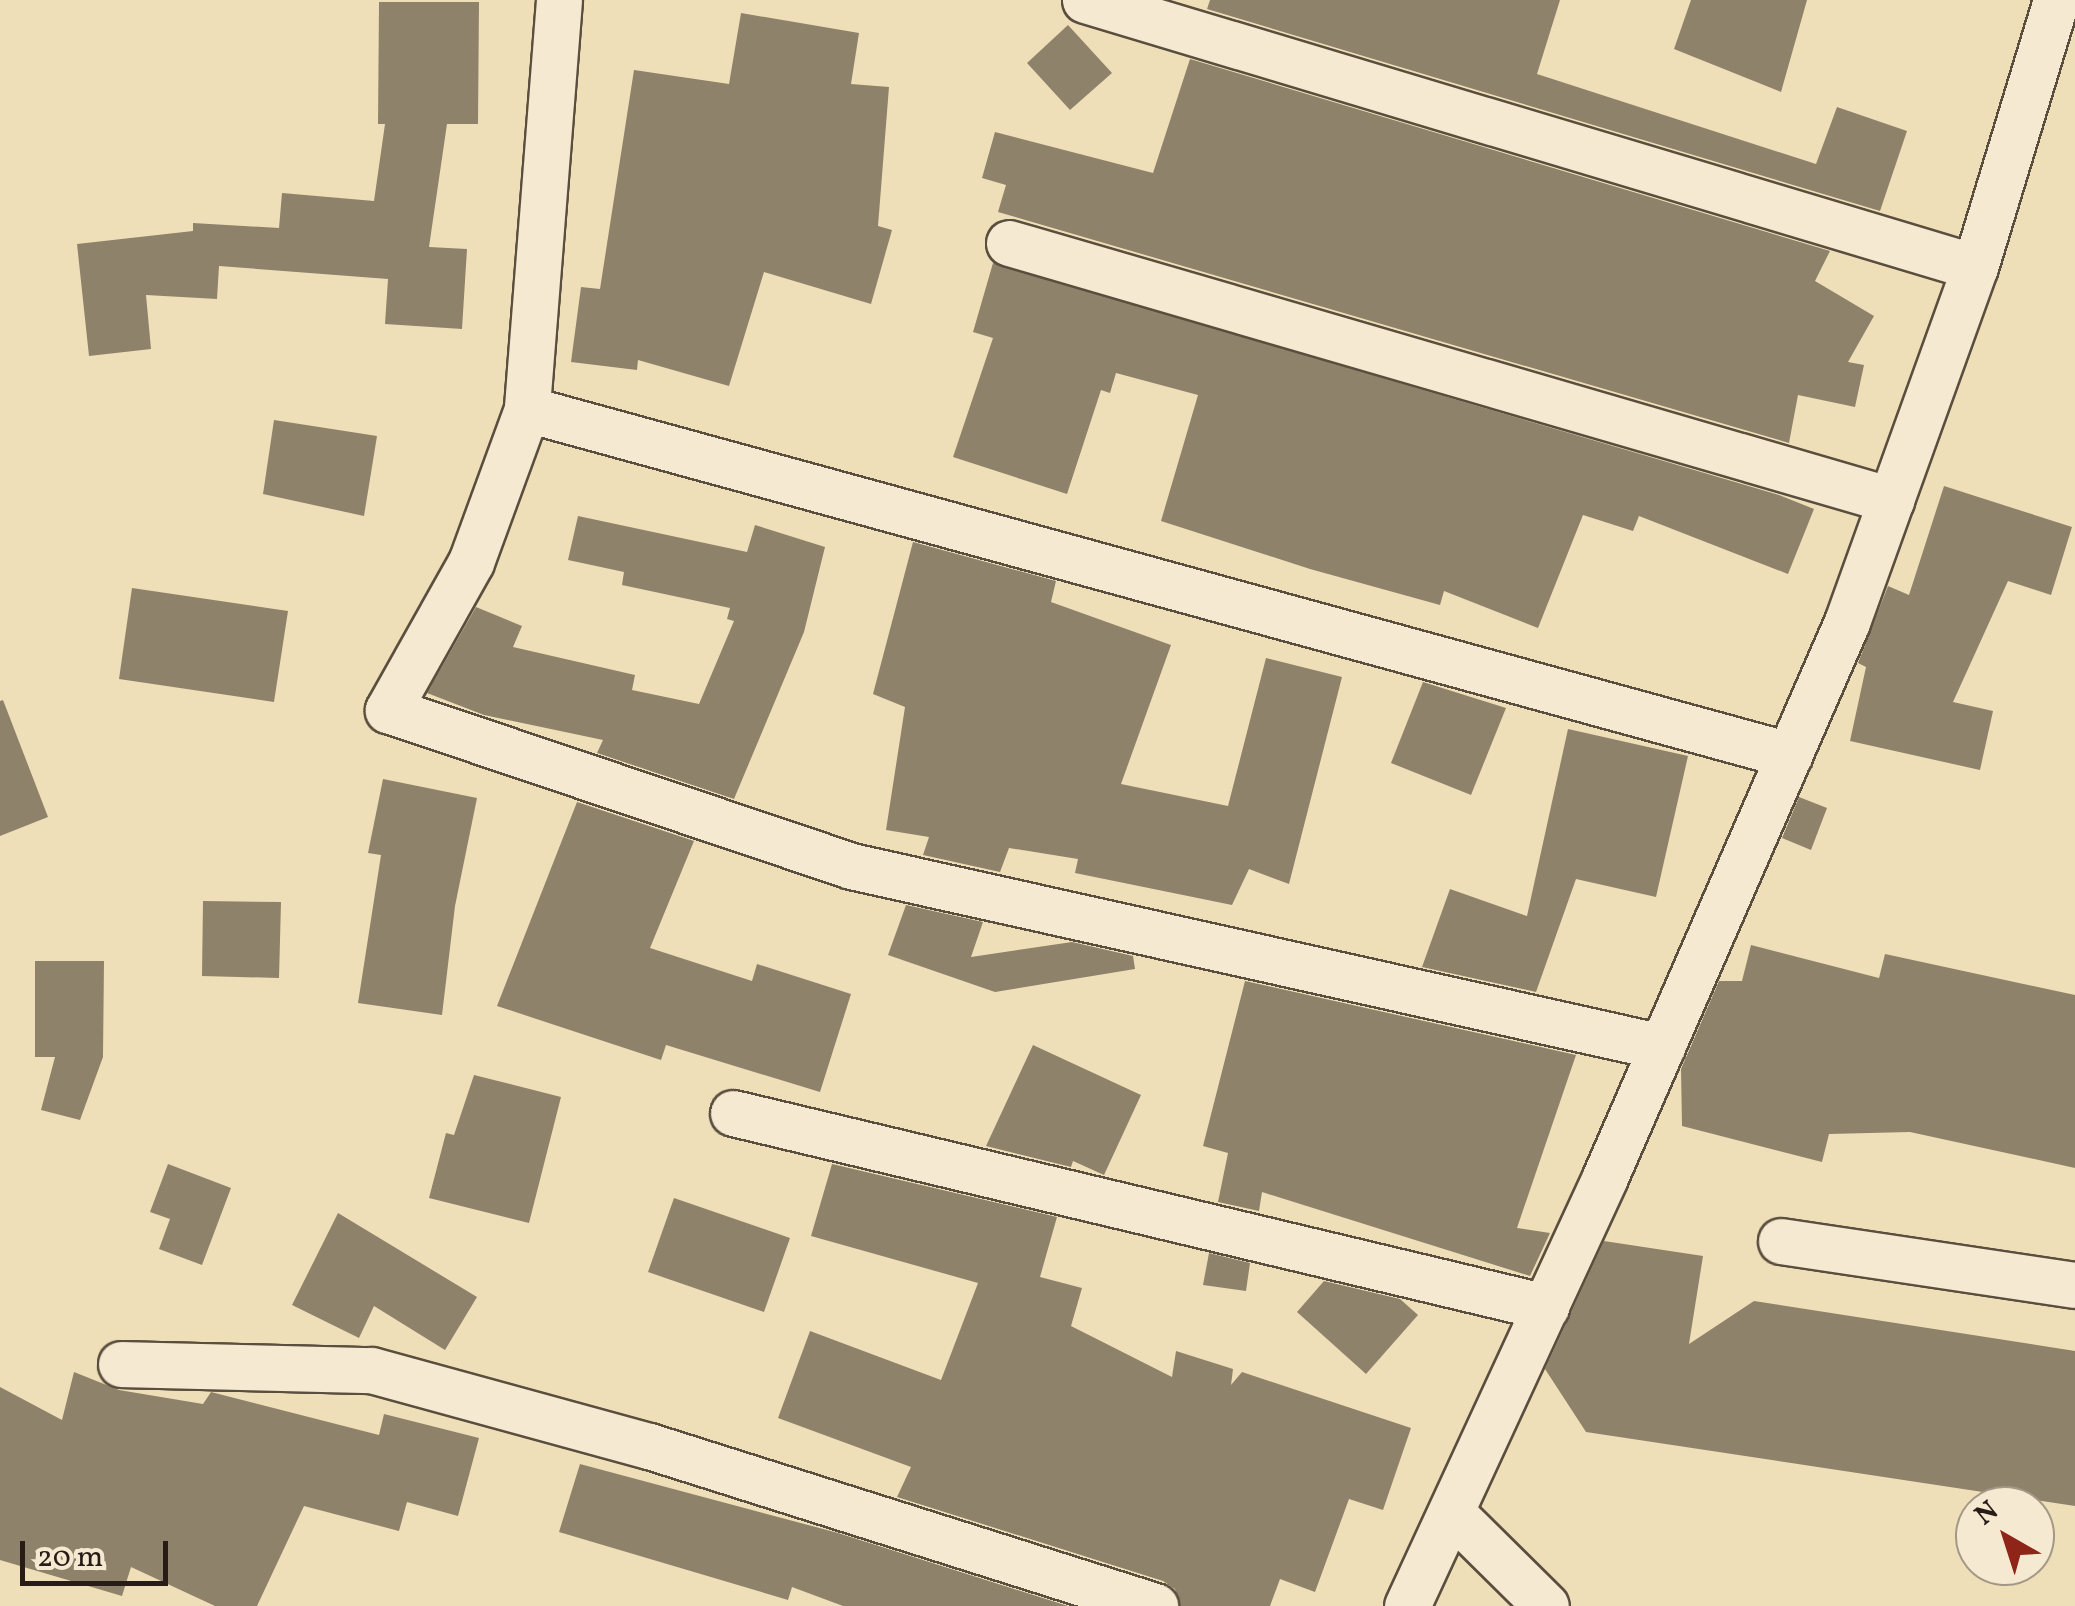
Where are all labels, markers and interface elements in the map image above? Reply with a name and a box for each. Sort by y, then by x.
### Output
north arrow [1955,1486,2055,1586]
text: N [1967,1492,2007,1535]
scale bar [25,1521,172,1583]
text: 20 m [37,1537,103,1579]

